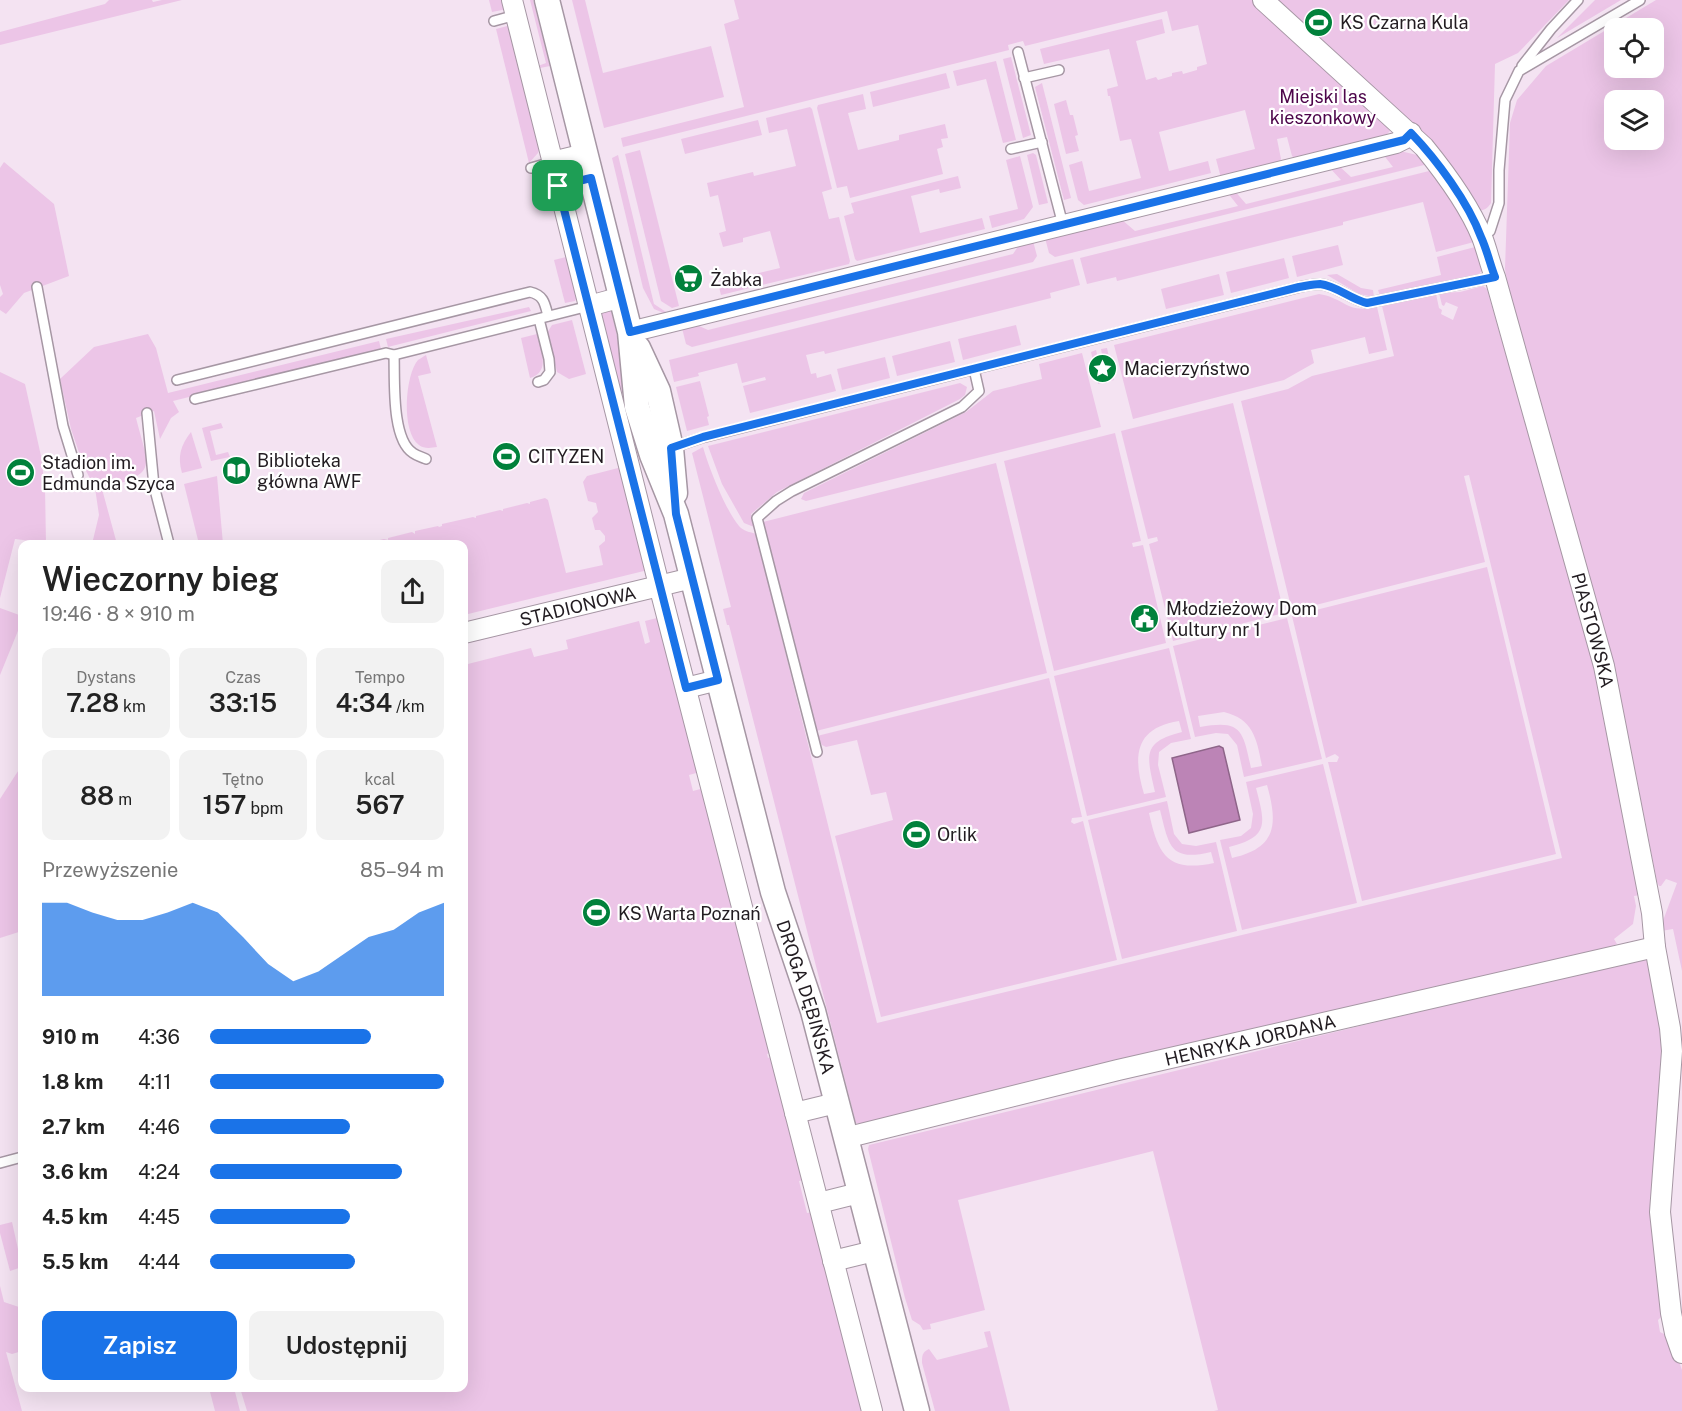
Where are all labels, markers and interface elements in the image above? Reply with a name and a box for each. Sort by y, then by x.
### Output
sports icon: KS Czarna Kula [1303,6,1335,38]
place label: KS Czarna Kula [1340,12,1469,33]
map controls [1604,18,1664,150]
button: locate [1604,18,1664,78]
park label: Miejski las kieszonkowy [1270,86,1377,128]
button: layers [1604,90,1664,150]
pin [532,160,583,211]
icon: arrive [541,169,574,202]
supermarket icon: Żabka [673,263,705,295]
place label: Żabka [710,268,762,290]
place icon: Macierzyństwo [1087,352,1119,384]
place label: Macierzyństwo [1124,358,1250,379]
sports icon: CITYZEN [491,440,523,472]
place label: CITYZEN [528,446,604,467]
place label: Biblioteka główna AWF [257,450,361,492]
place label: Stadion im. Edmunda Szyca [42,452,175,494]
library icon: Biblioteka główna AWF [220,454,252,486]
sports icon: Stadion im. Edmunda Szyca [5,456,37,488]
text: Wieczorny bieg [42,560,279,598]
button: share [381,560,444,623]
street label: PIASTOWSKA [1568,570,1619,690]
street label: STADIONOWA [517,581,638,630]
place label: Młodzieżowy Dom Kultury nr 1 [1166,598,1317,640]
text: 19:46 · 8 × 910 m [42,602,195,626]
public building icon: Młodzieżowy Dom Kultury nr 1 [1129,602,1161,634]
text: Dystans [76,668,136,687]
text: Czas [225,668,261,687]
text: Tempo [355,668,405,687]
text: 7.28 [66,687,119,718]
text: 33:15 [209,687,277,718]
text: 4:34 [335,687,392,718]
text: km [119,697,146,716]
text: /km [392,697,425,716]
text: Tętno [222,770,264,789]
text: kcal [365,770,395,789]
text: 88 [80,780,114,811]
text: 157 [203,789,247,820]
text: 567 [355,789,405,820]
text: m [114,790,132,809]
text: bpm [247,799,283,818]
sports icon: Orlik [900,818,932,850]
place label: Orlik [937,824,977,845]
text: Przewyższenie [42,858,178,882]
text: 85–94 m [360,858,444,882]
sports icon: KS Warta Poznań [581,897,613,929]
place label: KS Warta Poznań [618,903,761,924]
street label: DROGA DĘBIŃSKA [773,917,840,1076]
street label: HENRYKA JORDANA [1163,1010,1338,1069]
text: 910 m [42,1025,99,1049]
text: 4:36 [138,1025,180,1049]
text: 1.8 km [42,1070,103,1094]
text: 4:11 [138,1070,171,1094]
text: 2.7 km [42,1115,105,1139]
text: 4:46 [138,1115,180,1139]
text: 3.6 km [42,1160,108,1184]
text: 4:24 [138,1160,180,1184]
text: 4.5 km [42,1205,108,1229]
text: 4:45 [138,1205,180,1229]
text: 5.5 km [42,1250,108,1274]
text: 4:44 [138,1250,180,1274]
button: Zapisz [42,1311,237,1380]
button: Udostępnij [249,1311,444,1380]

